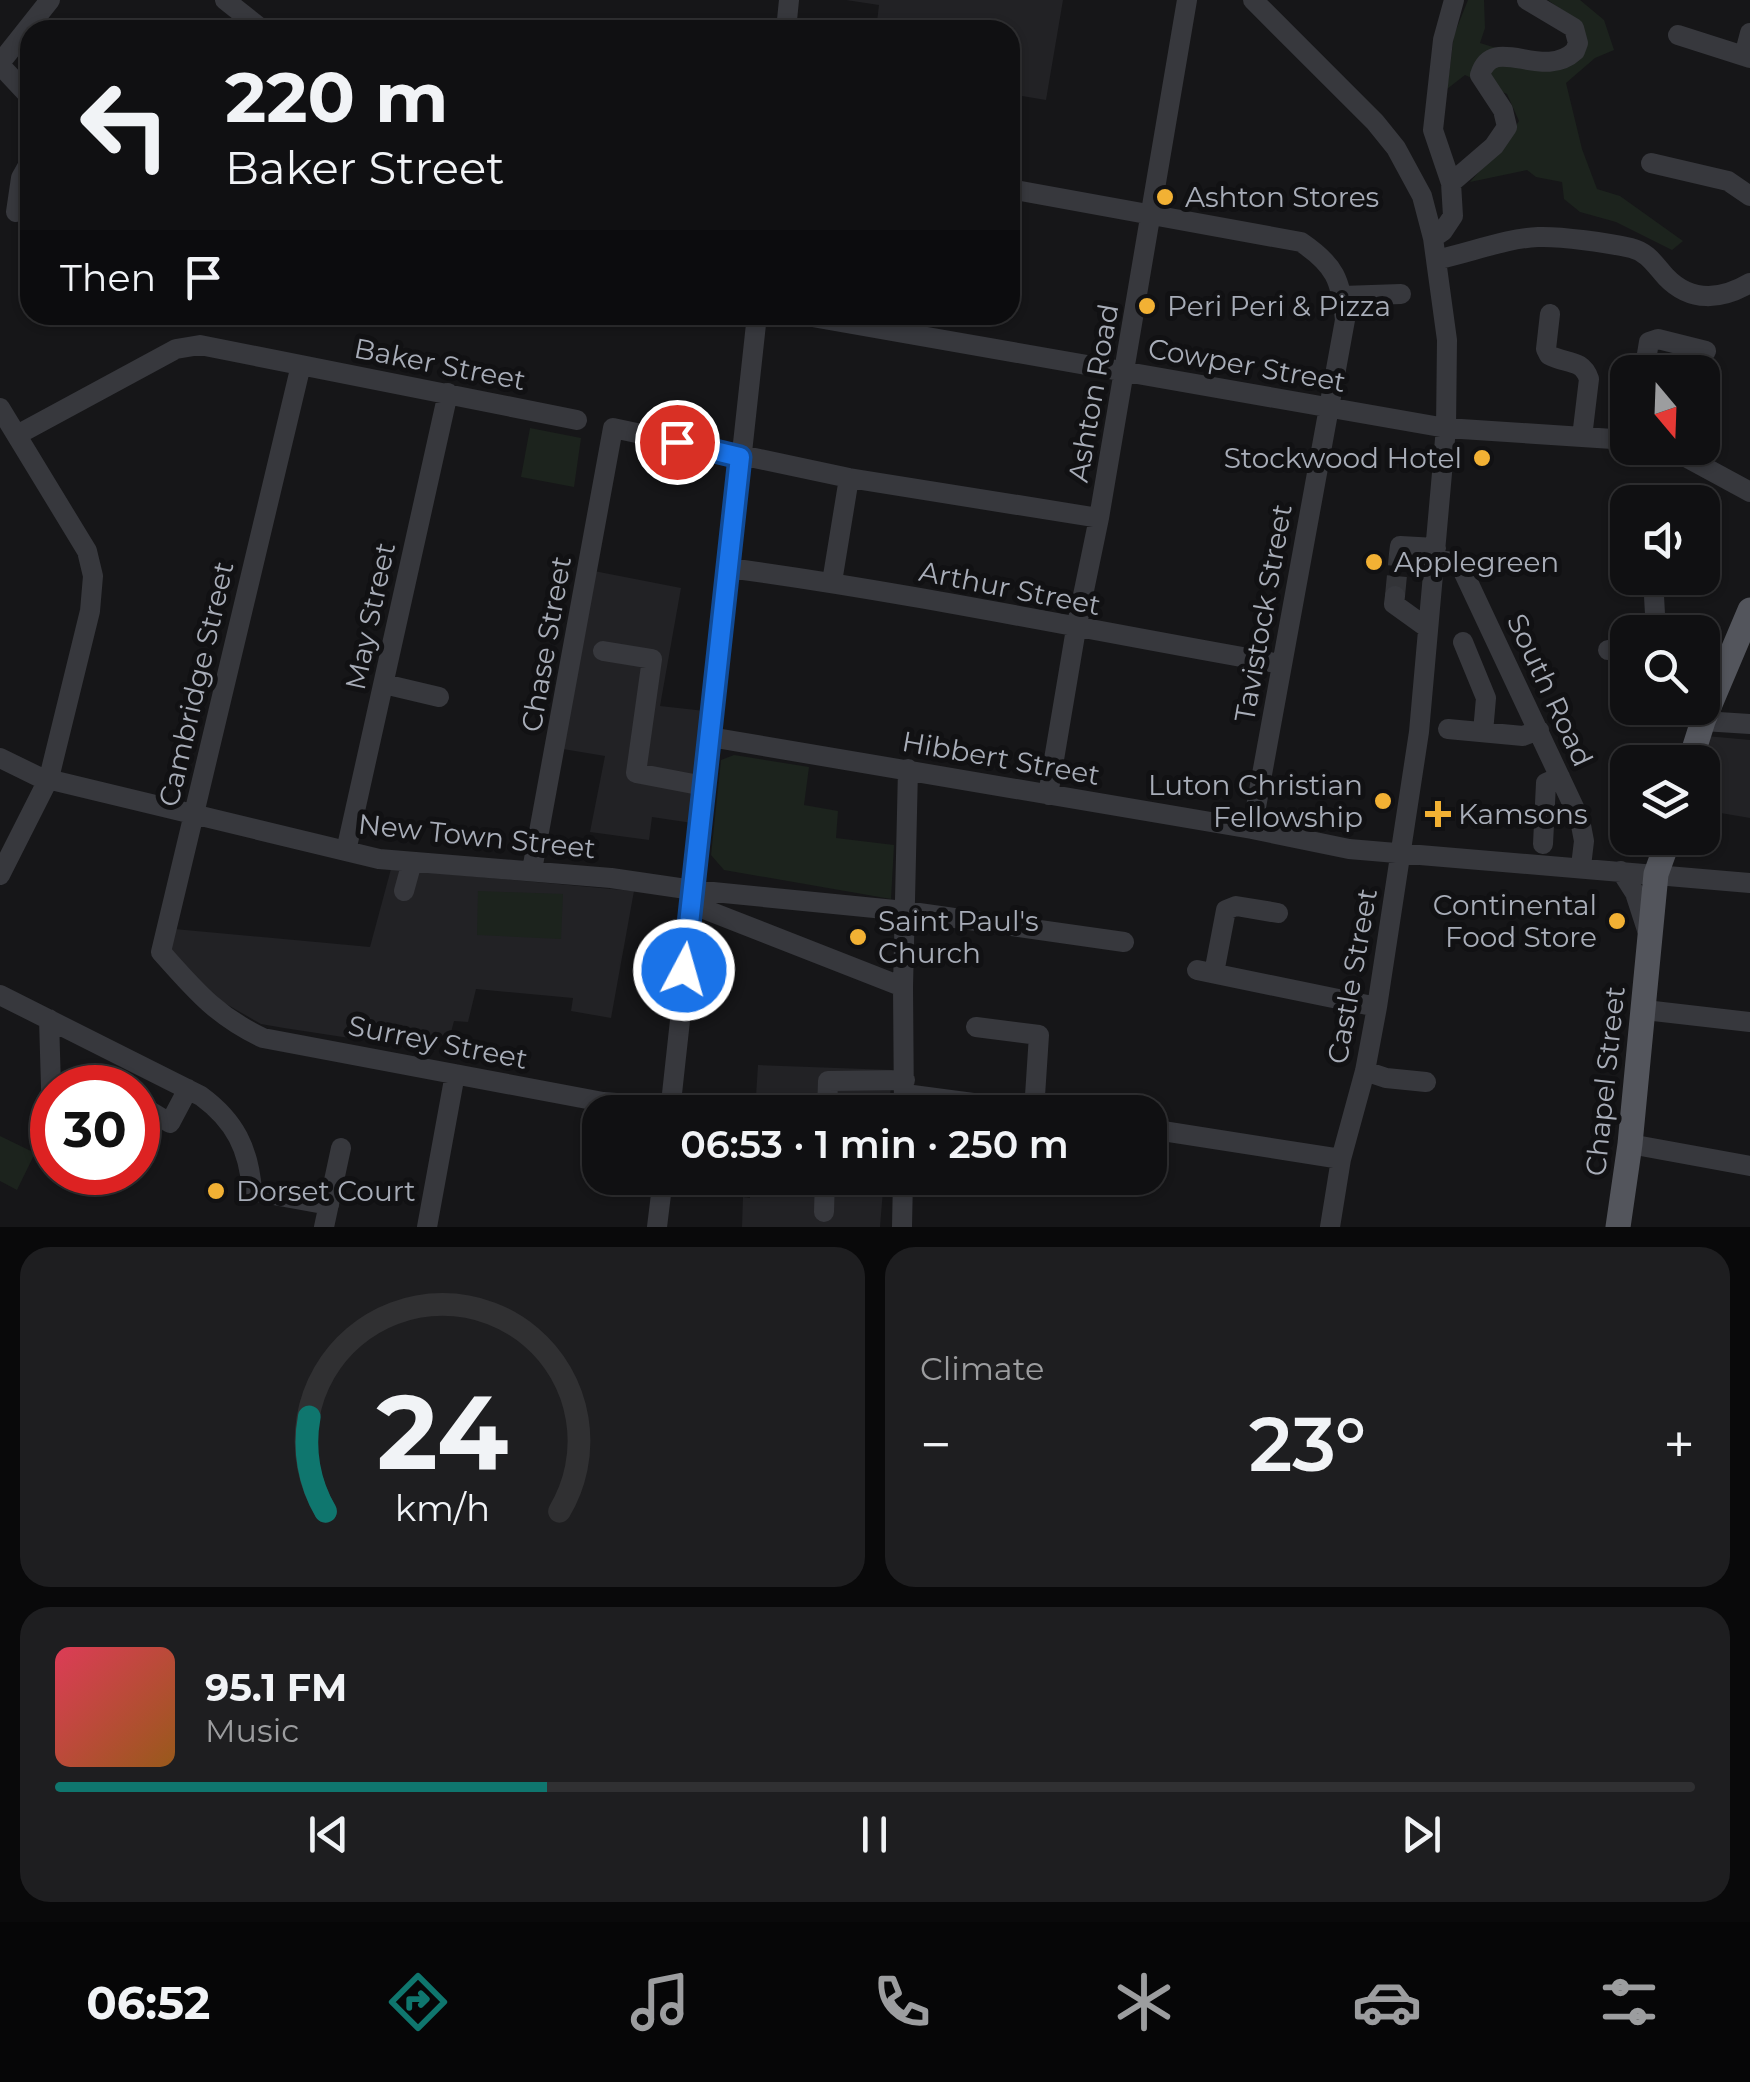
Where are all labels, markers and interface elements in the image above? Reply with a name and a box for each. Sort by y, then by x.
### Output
text: 220 m [225,54,448,140]
icon: left [60,60,190,190]
text: Baker Street [225,140,505,195]
place label: Ashton Stores [1185,180,1379,214]
marker: Ashton Stores [1154,186,1176,208]
icon: arrive [176,250,231,305]
text: Then [60,254,156,301]
place label: Peri Peri & Pizza [1167,289,1391,323]
marker: Peri Peri & Pizza [1136,295,1158,317]
street label: Ashton Road [1061,301,1125,485]
street label: Baker Street [351,331,529,397]
street label: Cowper Street [1146,331,1348,399]
north arrow [1610,355,1720,465]
map controls [1610,355,1720,855]
pin [635,400,720,485]
icon: arrive [650,415,705,470]
place label: Stockwood Hotel [1224,441,1462,475]
marker: Stockwood Hotel [1471,447,1493,469]
button: sound [1610,485,1720,595]
street label: Tavistock Street [1227,501,1299,725]
street label: May Street [338,539,402,693]
place label: Applegreen [1394,545,1559,579]
marker: Applegreen [1363,551,1385,573]
street label: Chase Street [514,553,578,735]
street label: Arthur Street [916,554,1104,622]
street label: Cambridge Street [151,558,241,810]
street label: South Road [1500,608,1600,772]
button: search [1610,615,1720,725]
street label: Hibbert Street [899,724,1103,792]
button: layers [1610,745,1720,855]
place label: Luton Christian Fellowship [1148,768,1363,834]
marker: Luton Christian Fellowship [1372,790,1394,812]
place label: Kamsons [1458,797,1588,831]
marker: Kamsons [1427,803,1449,825]
street label: New Town Street [357,807,597,865]
street label: Castle Street [1320,886,1384,1066]
place label: Continental Food Store [1433,888,1597,954]
place label: Saint Paul's Church [878,904,1039,970]
marker: Continental Food Store [1606,910,1628,932]
position arrow [632,918,736,1022]
marker: Saint Paul's Church [847,926,869,948]
street label: Chapel Street [1578,984,1632,1178]
street label: Surrey Street [346,1008,530,1076]
speed limit sign: 30 [30,1065,160,1195]
text: 06:53 · 1 min · 250 m [680,1121,1069,1168]
place label: Dorset Court [236,1174,416,1208]
marker: Dorset Court [205,1180,227,1202]
text: Climate [920,1349,1044,1388]
text: 24 [377,1368,508,1495]
text: 23° [1249,1398,1366,1490]
text: − [920,1411,952,1478]
text: + [1663,1411,1695,1478]
text: km/h [395,1486,490,1530]
text: 95.1 FM [205,1664,347,1711]
text: Music [205,1711,299,1750]
icon: previous [301,1807,356,1862]
icon: pause [847,1807,902,1862]
icon: next [1394,1807,1449,1862]
icon: directions [383,1967,453,2037]
icon: music [625,1967,695,2037]
icon: phone [867,1967,937,2037]
icon: climate [1109,1967,1179,2037]
icon: car [1352,1967,1422,2037]
icon: filters [1594,1967,1664,2037]
text: 06:52 [86,1975,210,2030]

